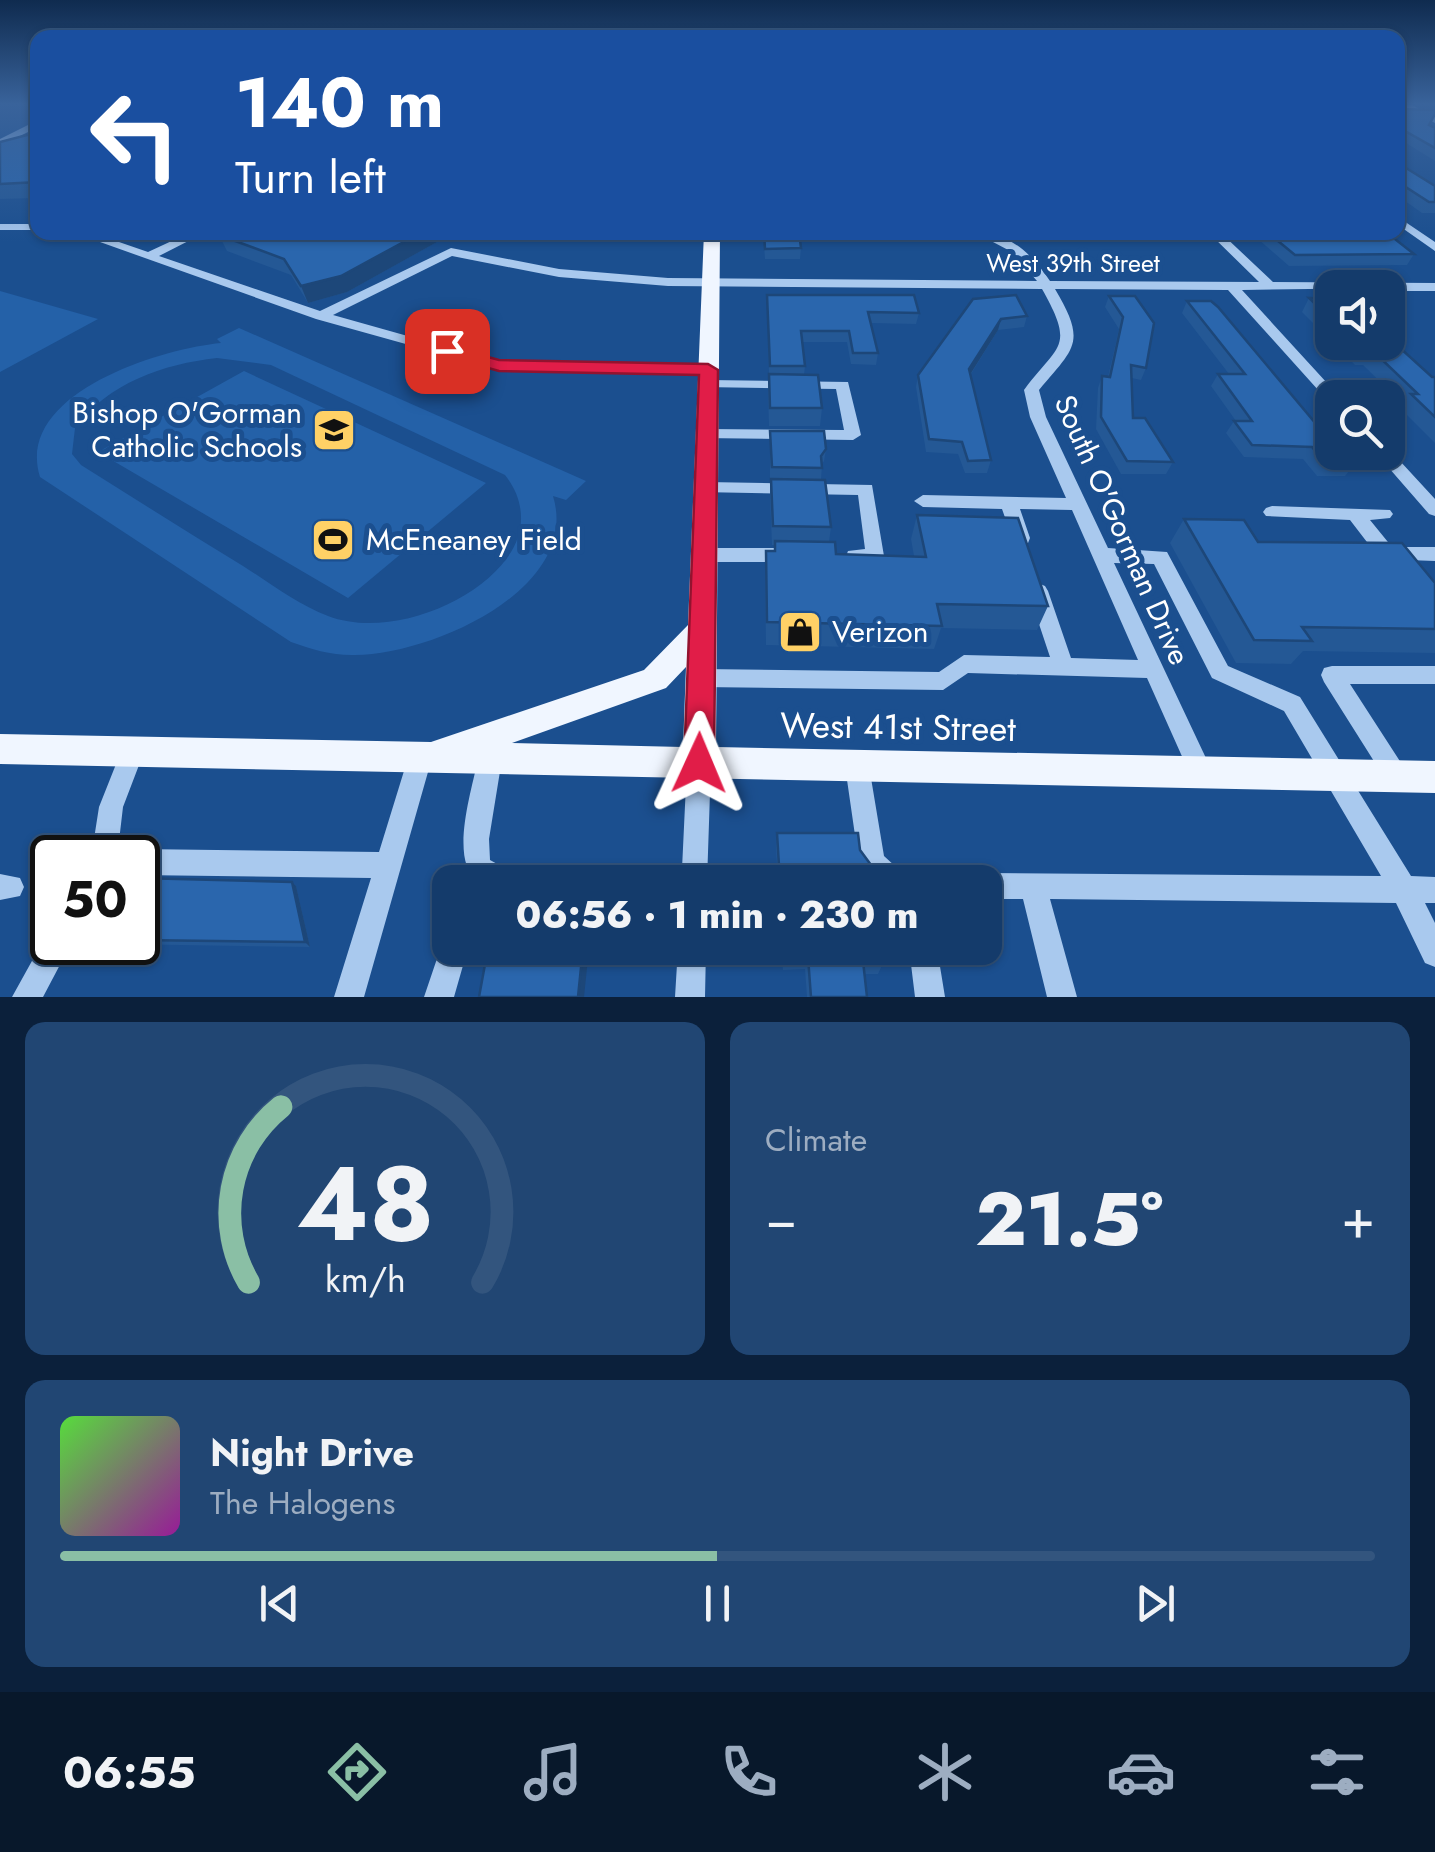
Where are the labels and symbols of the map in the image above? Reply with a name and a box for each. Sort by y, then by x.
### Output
street label: West 39th Street [986,245,1160,281]
pin [405,309,490,394]
street label: South O'Gorman Drive [1044,388,1201,671]
place label: Bishop O'Gorman Catholic Schools [72,391,302,468]
school or university icon: Bishop O'Gorman Catholic Schools [311,407,357,453]
sports icon: McEneaney Field [310,517,356,563]
place label: McEneaney Field [366,518,582,561]
shop icon: Verizon [777,609,823,655]
place label: Verizon [832,610,928,653]
street label: West 41st Street [780,700,1017,754]
position arrow [647,711,751,815]
speed limit sign: 50 [30,835,160,965]

